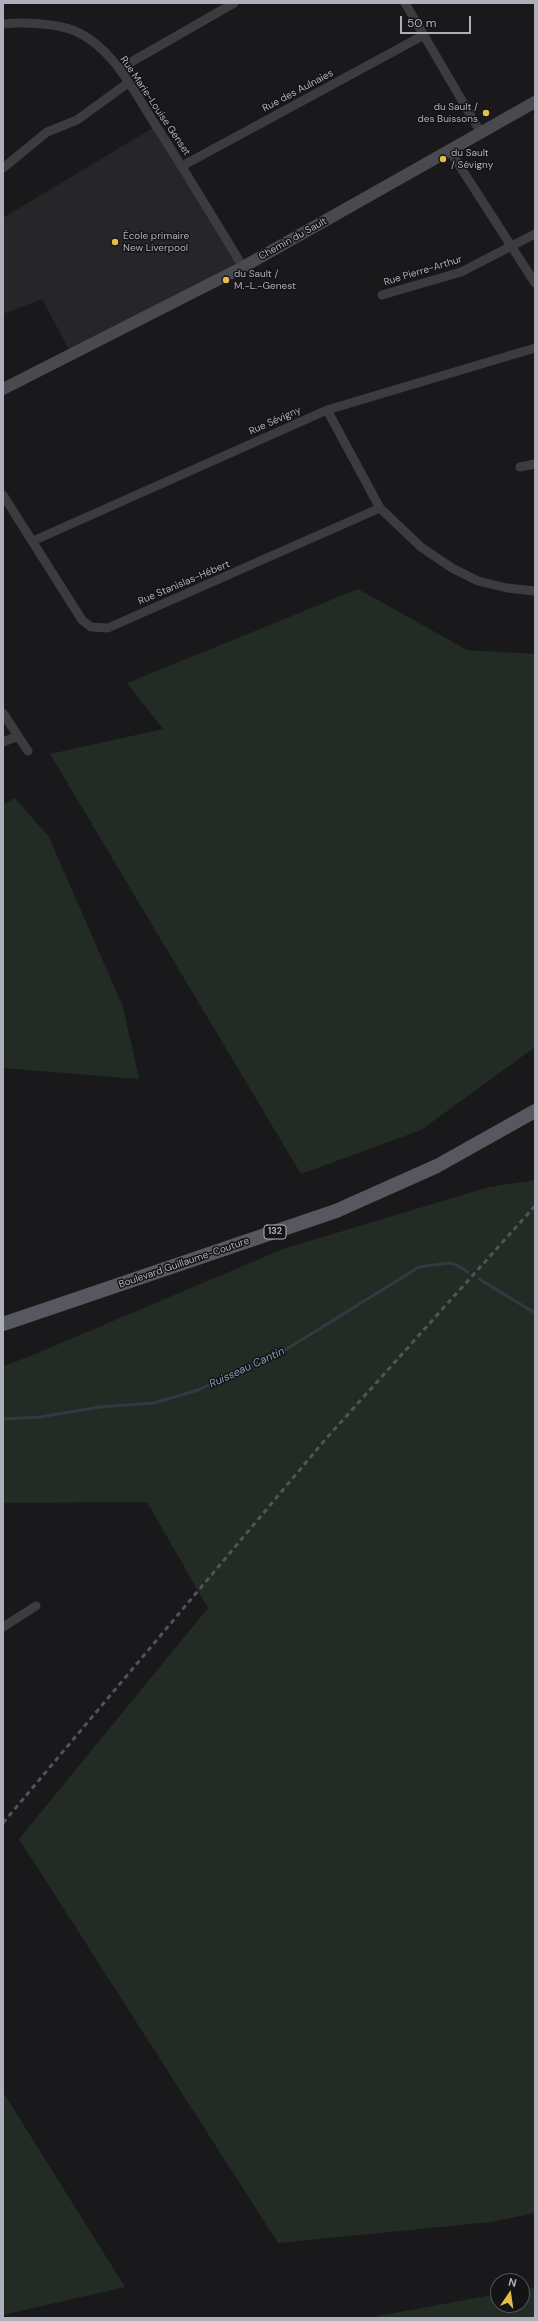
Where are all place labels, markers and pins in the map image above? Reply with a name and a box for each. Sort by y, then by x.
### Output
place label: du Sault / des Buissons [417,101,478,124]
marker: du Sault / des Buissons [481,108,491,118]
place label: du Sault / Sévigny [451,147,493,170]
marker: du Sault / Sévigny [438,154,448,164]
place label: École primaire New Liverpool [123,230,189,254]
marker: École primaire New Liverpool [110,237,120,247]
place label: du Sault / M.-L.-Genest [234,268,296,292]
marker: du Sault / M.-L.-Genest [221,275,231,285]

